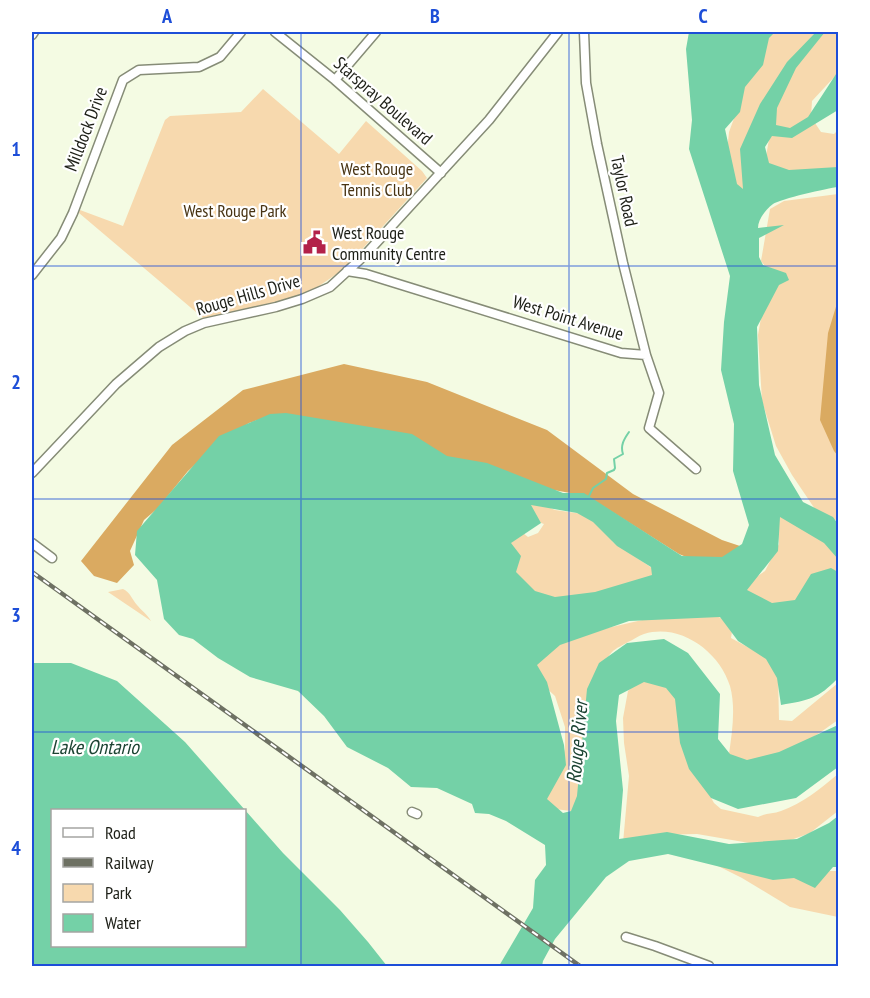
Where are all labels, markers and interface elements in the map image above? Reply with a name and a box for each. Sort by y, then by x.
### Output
text: A [161,3,173,29]
text: B [430,3,440,29]
text: C [698,3,708,29]
street label: Starspray Boulevard [329,52,437,150]
street label: Milldock Drive [59,83,112,174]
text: 1 [11,136,21,162]
street label: Taylor Road [606,153,643,228]
park label: West Rouge Tennis Club [341,157,413,201]
park label: West Rouge Park [183,199,287,222]
place label: West Rouge Community Centre [332,221,446,265]
public building icon: West Rouge Community Centre [301,230,327,256]
street label: Rouge Hills Drive [193,269,303,320]
street label: West Point Avenue [510,290,626,345]
text: 2 [11,369,21,395]
text: 3 [11,602,21,628]
water label: Rouge River [560,697,594,784]
water label: Lake Ontario [51,734,140,760]
legend [51,809,246,947]
text: Road [105,821,136,844]
text: 4 [11,835,21,861]
text: Railway [105,851,154,874]
text: Park [105,881,132,904]
text: Water [105,911,141,934]

